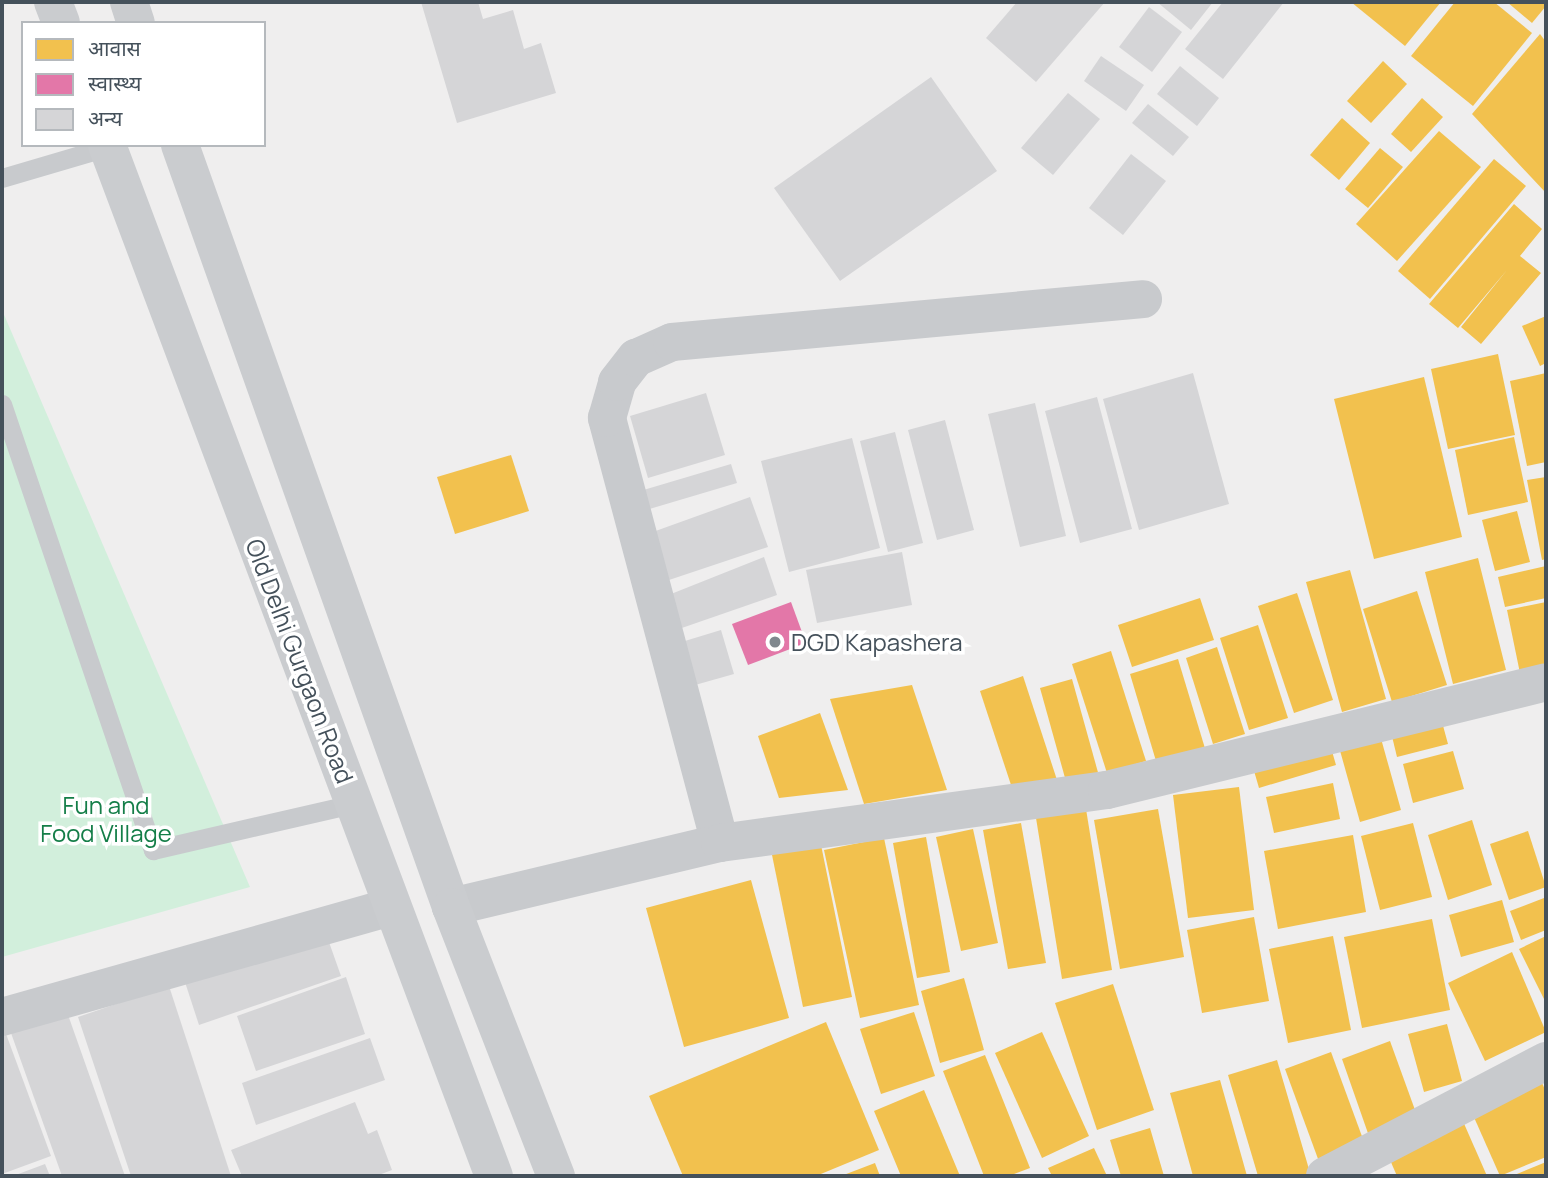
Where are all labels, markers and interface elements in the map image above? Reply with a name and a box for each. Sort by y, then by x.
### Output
legend [21,21,266,147]
text: आवास [88,34,141,62]
text: स्वास्थ्य [88,69,141,97]
text: अन्य [88,104,122,132]
street label: Old Delhi Gurgaon Road [240,535,360,787]
place label: DGD Kapashera [791,628,962,656]
marker: DGD Kapashera [765,632,785,652]
park label: Fun and Food Village [40,791,172,847]

